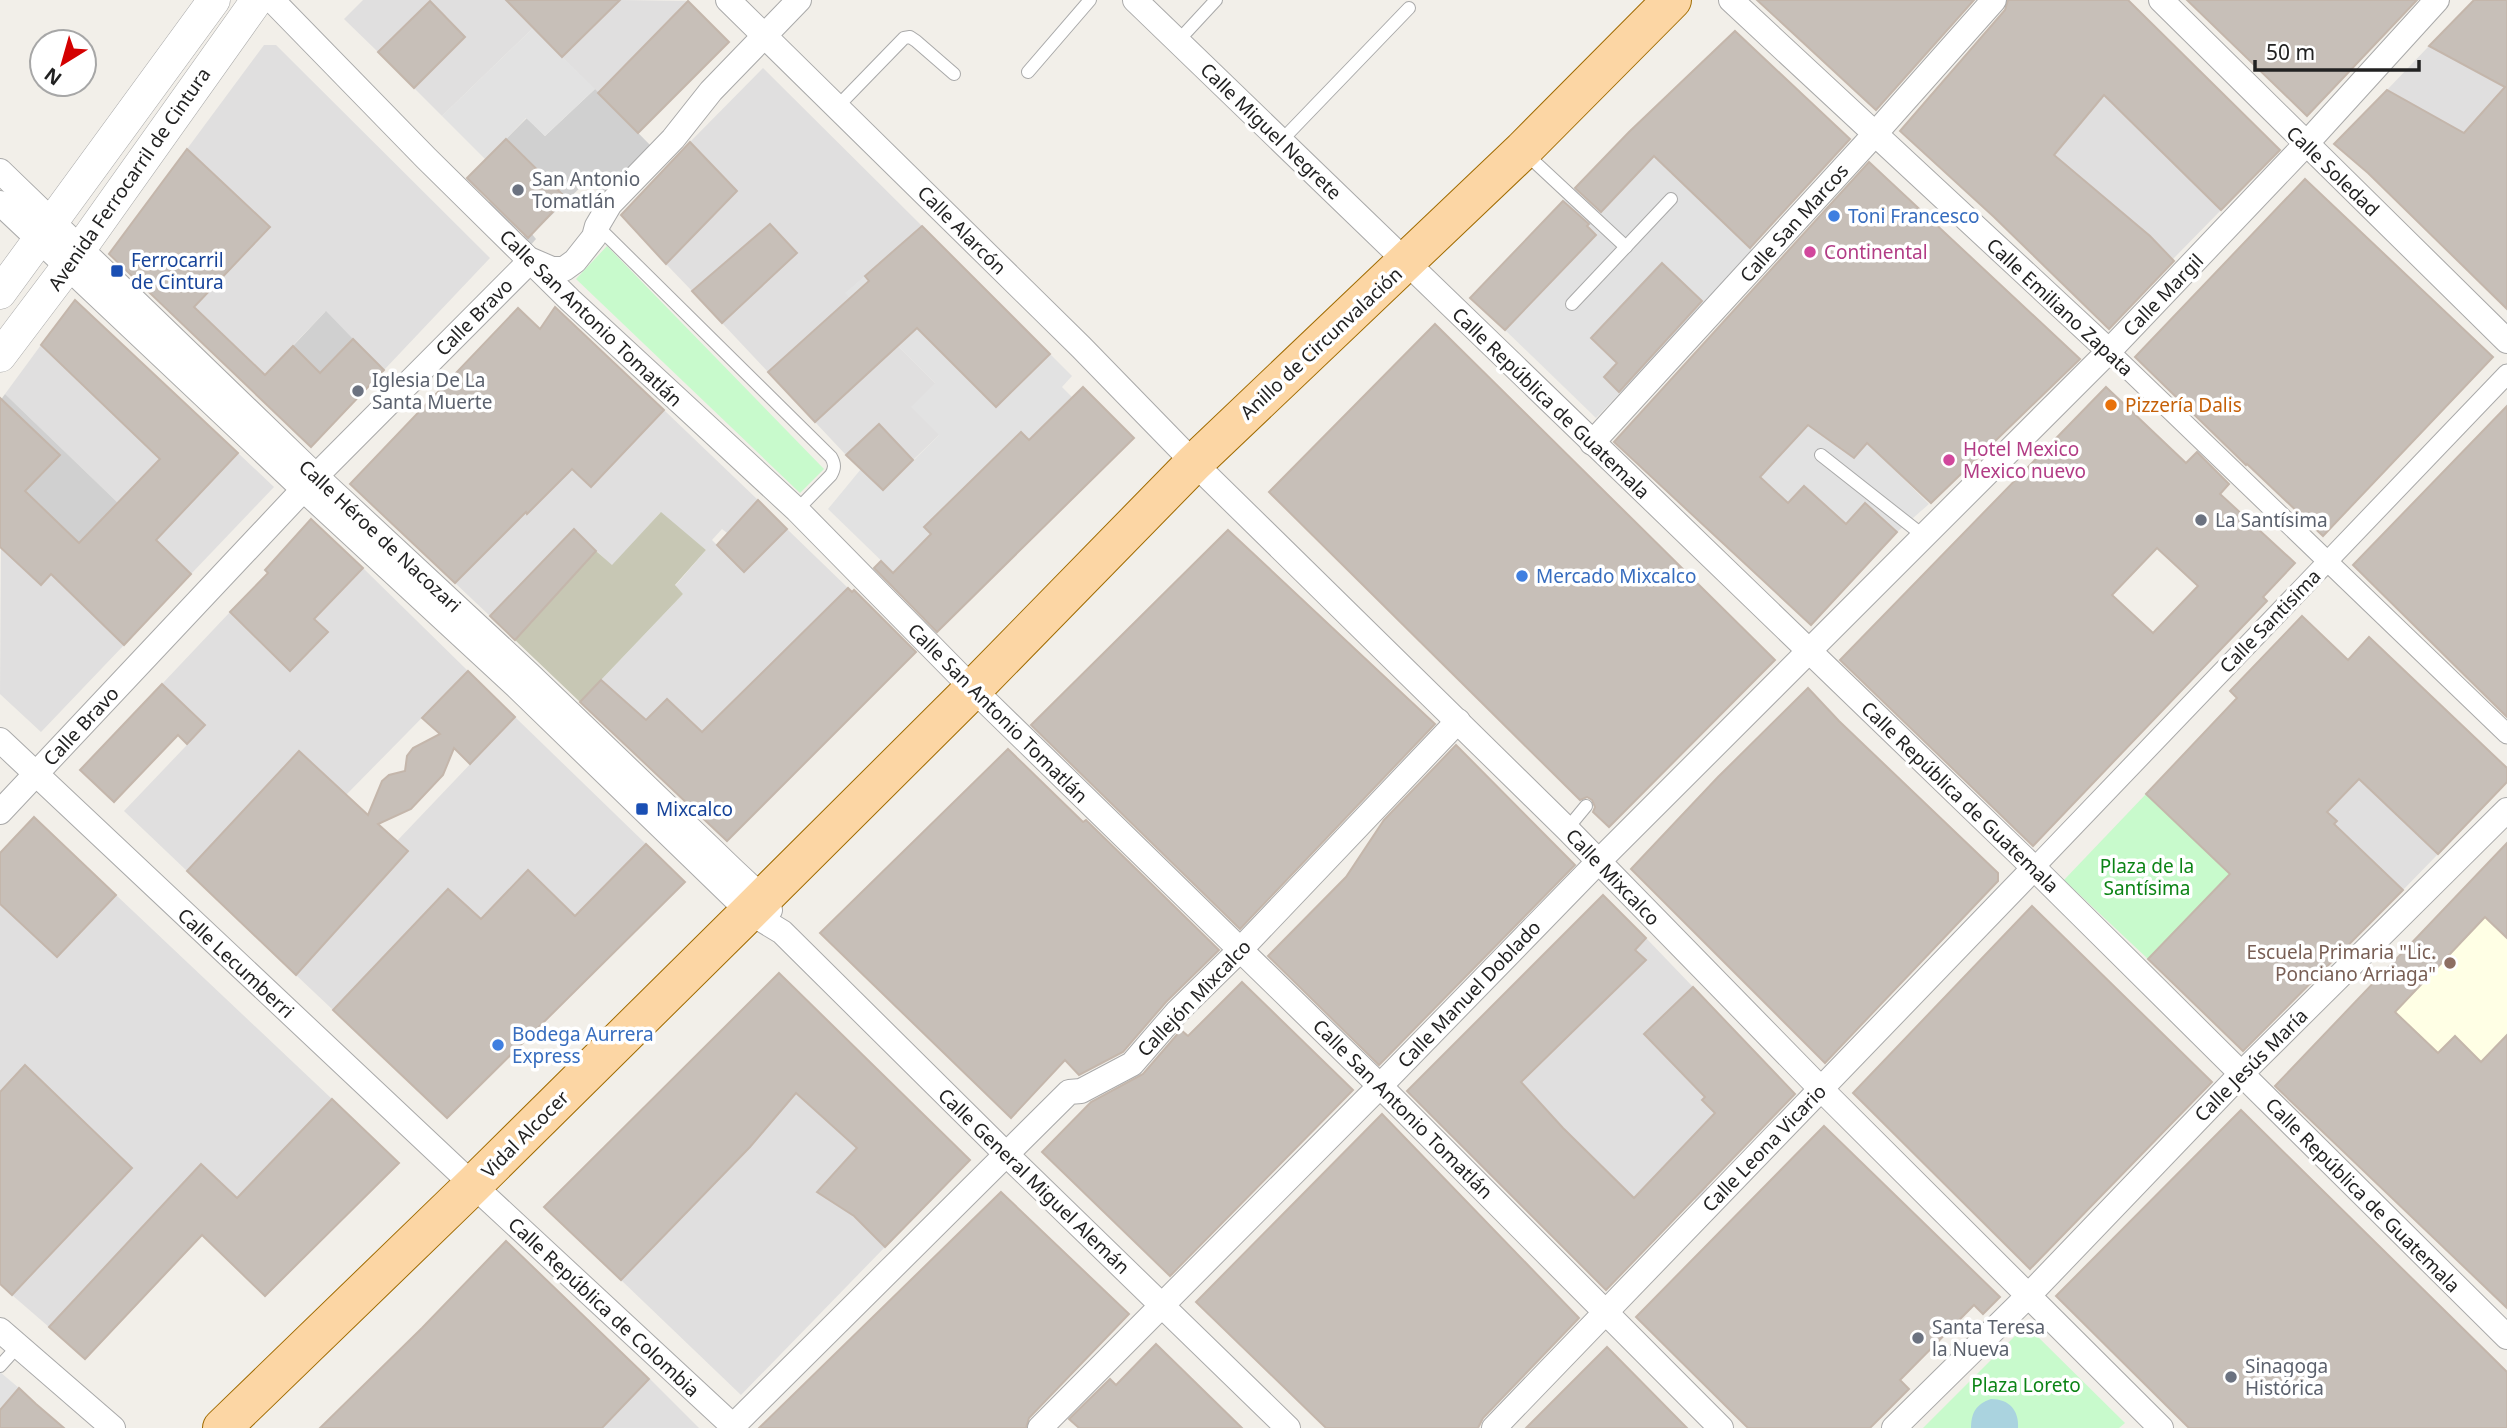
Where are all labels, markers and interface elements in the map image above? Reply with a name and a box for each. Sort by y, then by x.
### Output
north arrow [28,28,98,98]
scale bar [2255,28,2420,72]
text: 50 m [2266,38,2315,66]
street label: Calle Miguel Negrete [1195,57,1347,205]
text: N [39,62,67,92]
street label: Avenida Ferrocarril de Cintura [43,63,215,295]
street label: Calle Soledad [2281,120,2385,222]
street label: Calle San Marcos [1734,158,1854,288]
place label: San Antonio Tomatlán [532,166,640,214]
street label: Calle Alarcón [912,180,1012,280]
marker: San Antonio Tomatlán [510,182,526,198]
place label: Toni Francesco [1848,203,1980,229]
marker: Toni Francesco [1826,208,1842,224]
street label: Calle San Antonio Tomatlán [494,224,688,412]
street label: Calle Emiliano Zapata [1981,232,2139,382]
place label: Continental [1824,239,1928,265]
marker: Continental [1802,244,1818,260]
street label: Calle Margil [2117,248,2209,342]
place label: Ferrocarril de Cintura [131,249,224,293]
street label: Anillo de Circunvalación [1234,261,1408,425]
marker: Ferrocarril de Cintura [109,263,125,279]
street label: Calle Bravo [430,273,518,361]
street label: Calle República de Guatemala [1446,301,1656,505]
place label: Iglesia De La Santa Muerte [372,367,492,415]
marker: Iglesia De La Santa Muerte [350,383,366,399]
place label: Pizzería Dalis [2125,392,2242,418]
marker: Pizzería Dalis [2103,397,2119,413]
place label: Hotel Mexico Mexico nuevo [1963,436,2086,484]
marker: Hotel Mexico Mexico nuevo [1941,452,1957,468]
street label: Calle Héroe de Nacozari [293,454,467,618]
place label: La Santísima [2215,507,2328,533]
marker: La Santísima [2193,512,2209,528]
place label: Mercado Mixcalco [1536,563,1696,589]
street label: Calle Santisima [2214,563,2326,679]
marker: Mercado Mixcalco [1514,568,1530,584]
street label: Calle San Antonio Tomatlán [902,617,1094,809]
street label: Calle Bravo [37,681,125,771]
street label: Calle República de Guatemala [1855,695,2065,899]
place label: Mixcalco [656,796,733,822]
marker: Mixcalco [634,801,650,817]
street label: Calle Mixcalco [1560,823,1666,931]
park label: Plaza de la Santísima [2100,853,2194,901]
street label: Calle Lecumberri [172,902,300,1024]
street label: Calle Manuel Doblado [1392,915,1546,1073]
street label: Callejón Mixcalco [1131,934,1257,1062]
place label: Escuela Primaria "Lic. Ponciano Arriaga" [2246,939,2436,987]
marker: Escuela Primaria "Lic. Ponciano Arriaga" [2442,955,2458,971]
street label: Calle Jesús María [2189,1003,2313,1127]
street label: Calle San Antonio Tomatlán [1307,1013,1499,1205]
place label: Bodega Aurrera Express [512,1021,654,1069]
marker: Bodega Aurrera Express [490,1037,506,1053]
street label: Calle Leona Vicario [1696,1079,1832,1217]
street label: Calle General Miguel Alemán [932,1082,1136,1280]
street label: Vidal Alcocer [476,1084,575,1183]
street label: Calle República de Guatemala [2260,1092,2466,1298]
street label: Calle República de Colombia [503,1211,705,1403]
place label: Santa Teresa la Nueva [1932,1314,2045,1362]
marker: Santa Teresa la Nueva [1910,1330,1926,1346]
place label: Sinagoga Histórica [2245,1353,2328,1401]
marker: Sinagoga Histórica [2223,1369,2239,1385]
park label: Plaza Loreto [1971,1372,2081,1398]

